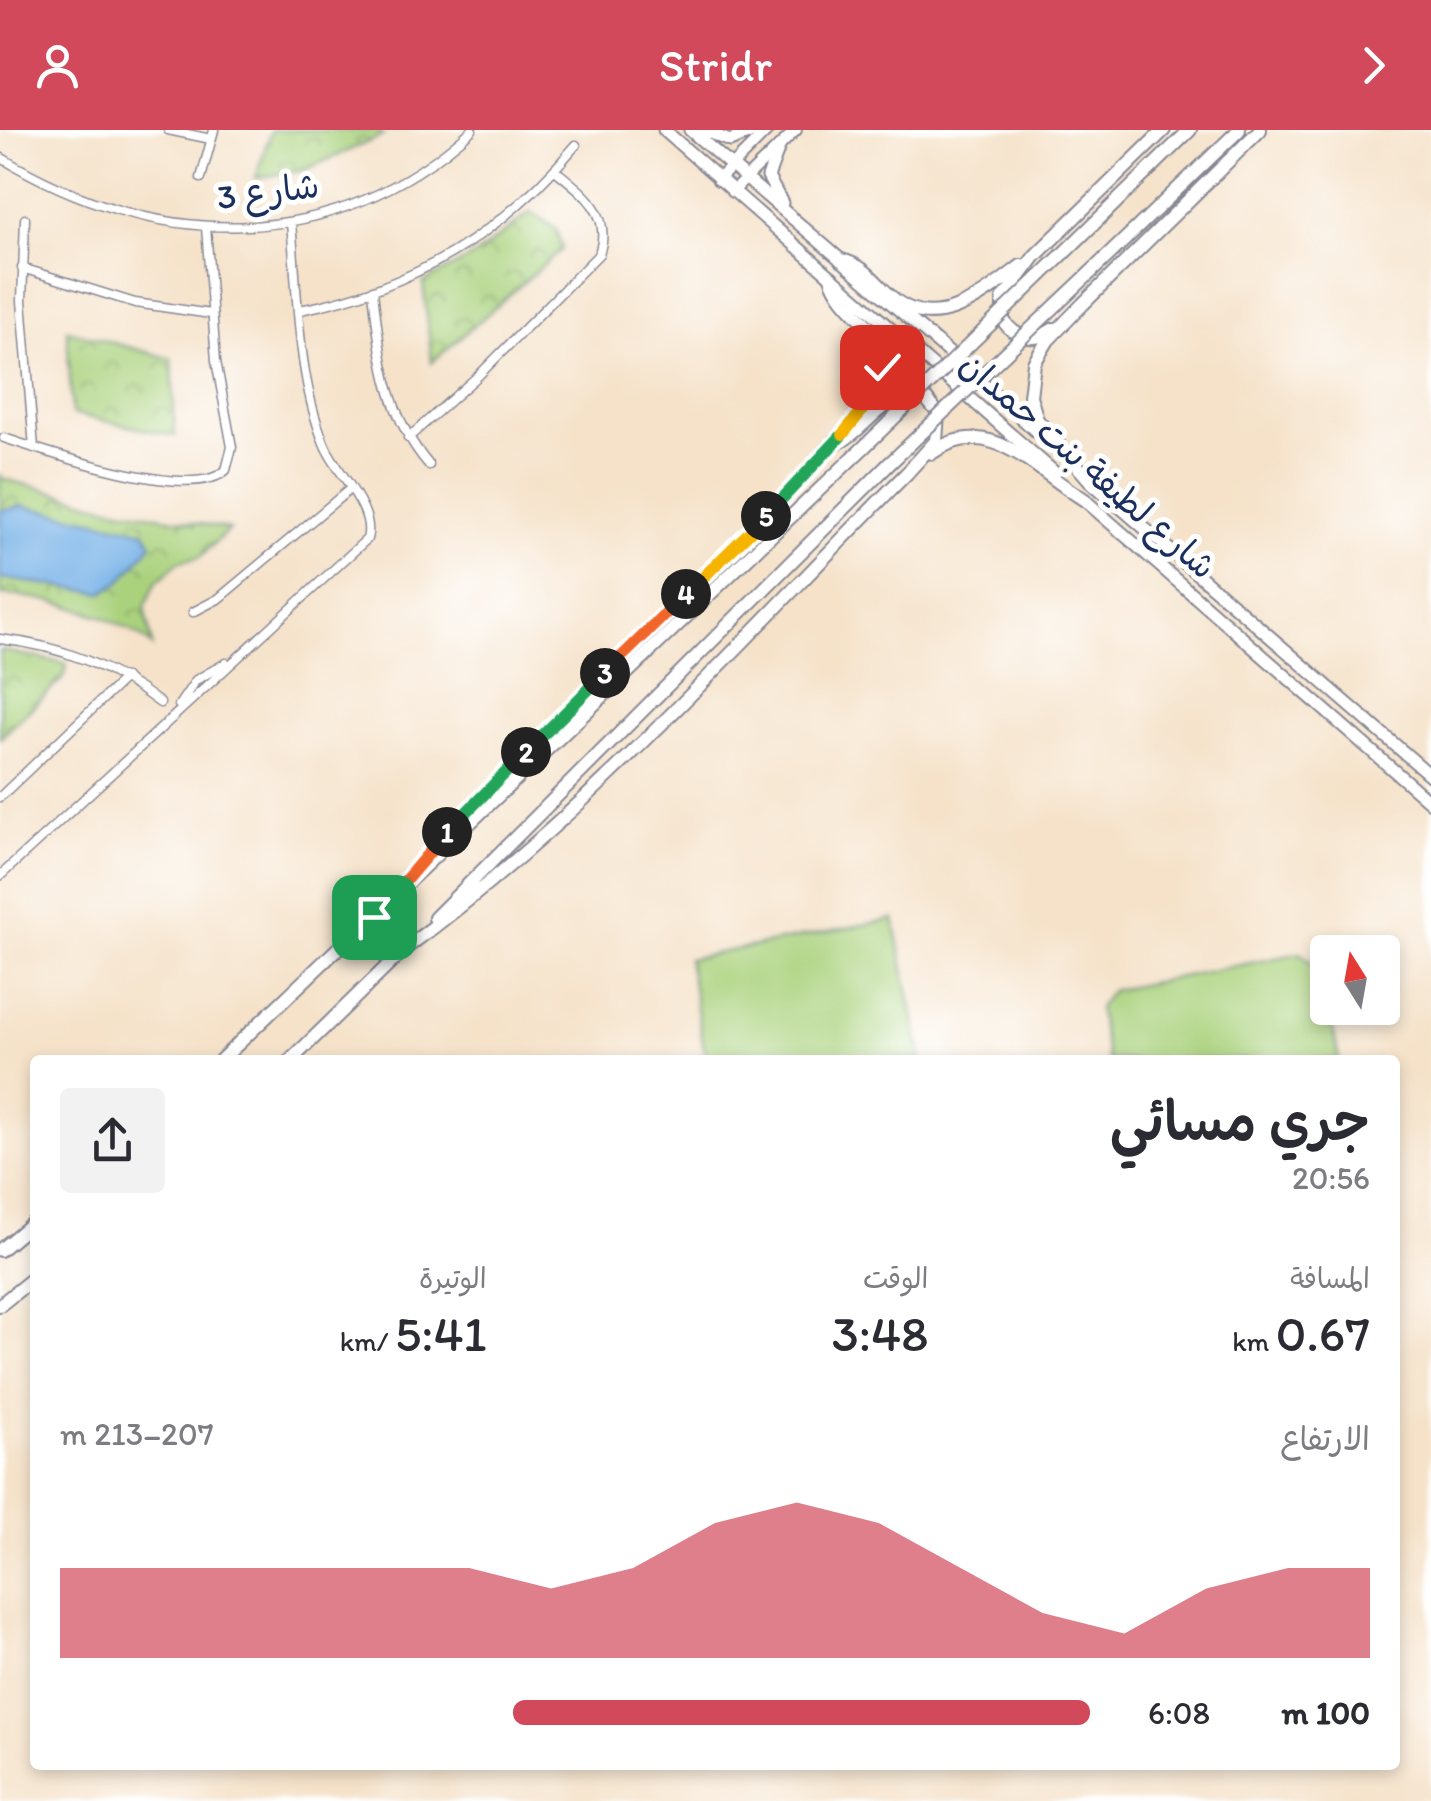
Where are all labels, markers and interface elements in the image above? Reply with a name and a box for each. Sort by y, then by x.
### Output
icon: person [30,38,85,93]
text: Stridr [659,38,772,92]
icon: forward [1346,38,1401,93]
street label: شارع 3 [214,164,322,222]
pin [840,325,925,410]
icon: check [855,340,910,395]
street label: شارع لطيفة بنت حمدان [949,342,1224,591]
pin: 5 [741,491,791,541]
text: 5 [759,499,773,533]
pin: 4 [661,569,711,619]
text: 4 [678,577,694,611]
pin: 3 [580,648,630,698]
text: 3 [597,656,613,690]
pin: 2 [501,727,551,777]
text: 2 [519,735,533,769]
pin: 1 [422,807,472,857]
text: 1 [441,815,454,849]
pin [332,875,417,960]
icon: arrive [347,890,402,945]
north arrow [1310,935,1400,1025]
map controls [1310,935,1400,1025]
button: share [60,1088,165,1193]
text: جري مسائي [1110,1088,1370,1154]
text: 20:56 [1292,1159,1370,1197]
text: الوتيرة [419,1261,487,1295]
text: الوقت [863,1261,928,1295]
text: المسافة [1290,1261,1370,1295]
text: 5:41 [395,1303,487,1364]
text: 3:48 [831,1303,928,1364]
text: 0.67 [1276,1303,1370,1364]
text: /km [340,1324,395,1358]
text: km [1232,1324,1276,1358]
text: 207–213 m [60,1415,214,1453]
text: الارتفاع [1280,1420,1370,1458]
text: 6:08 [1148,1694,1210,1732]
text: 100 m [1282,1694,1370,1732]

